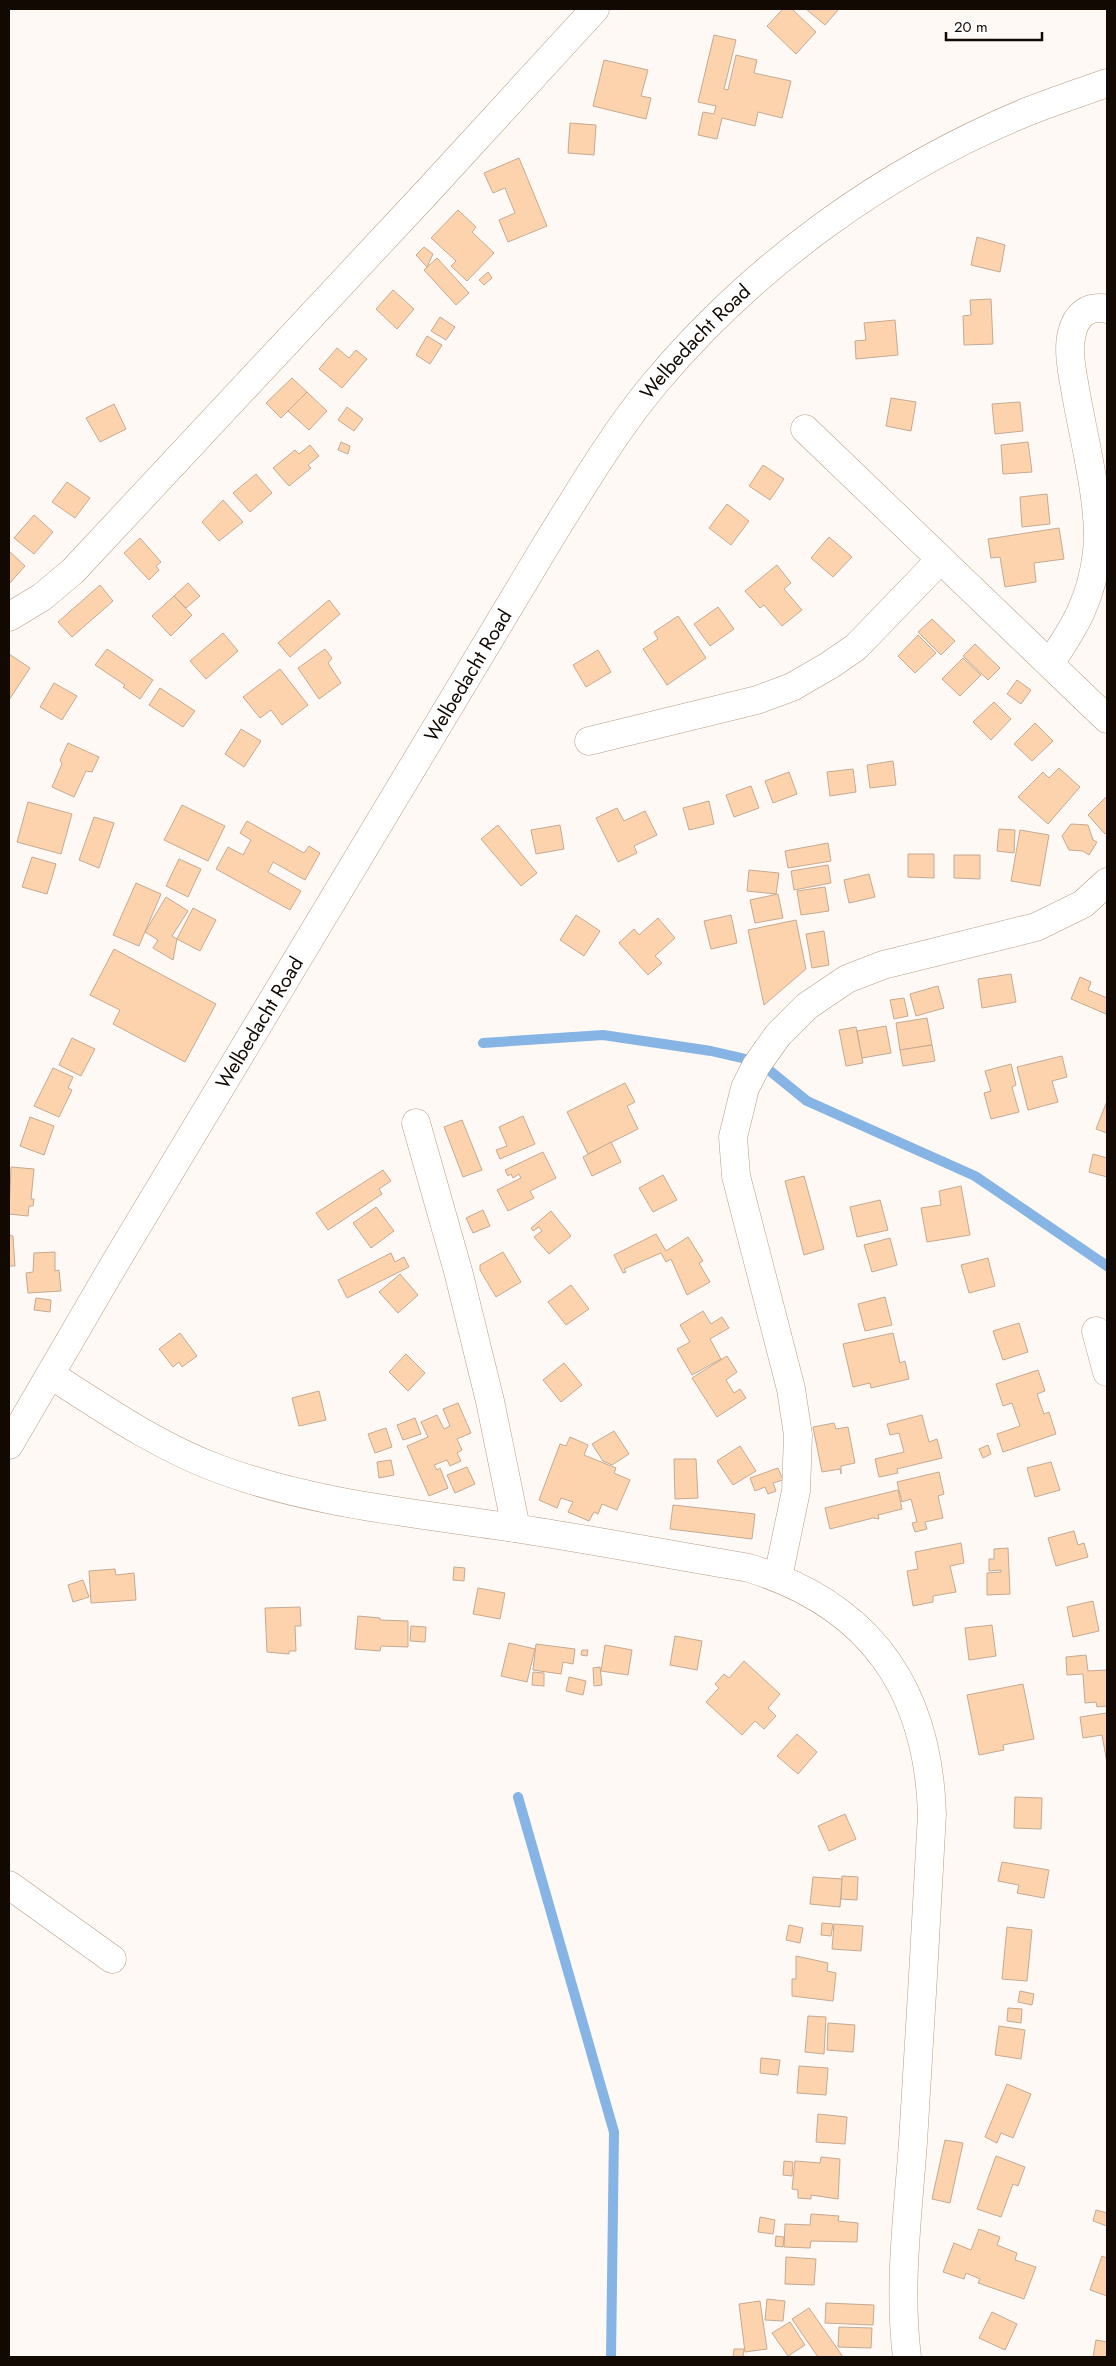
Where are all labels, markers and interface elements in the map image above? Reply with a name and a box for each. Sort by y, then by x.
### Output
scale bar [946,10,1042,42]
text: 20 m [954,16,988,38]
street label: Welbedacht Road [633,278,757,406]
street label: Welbedacht Road [417,604,519,747]
street label: Welbedacht Road [209,951,311,1095]

